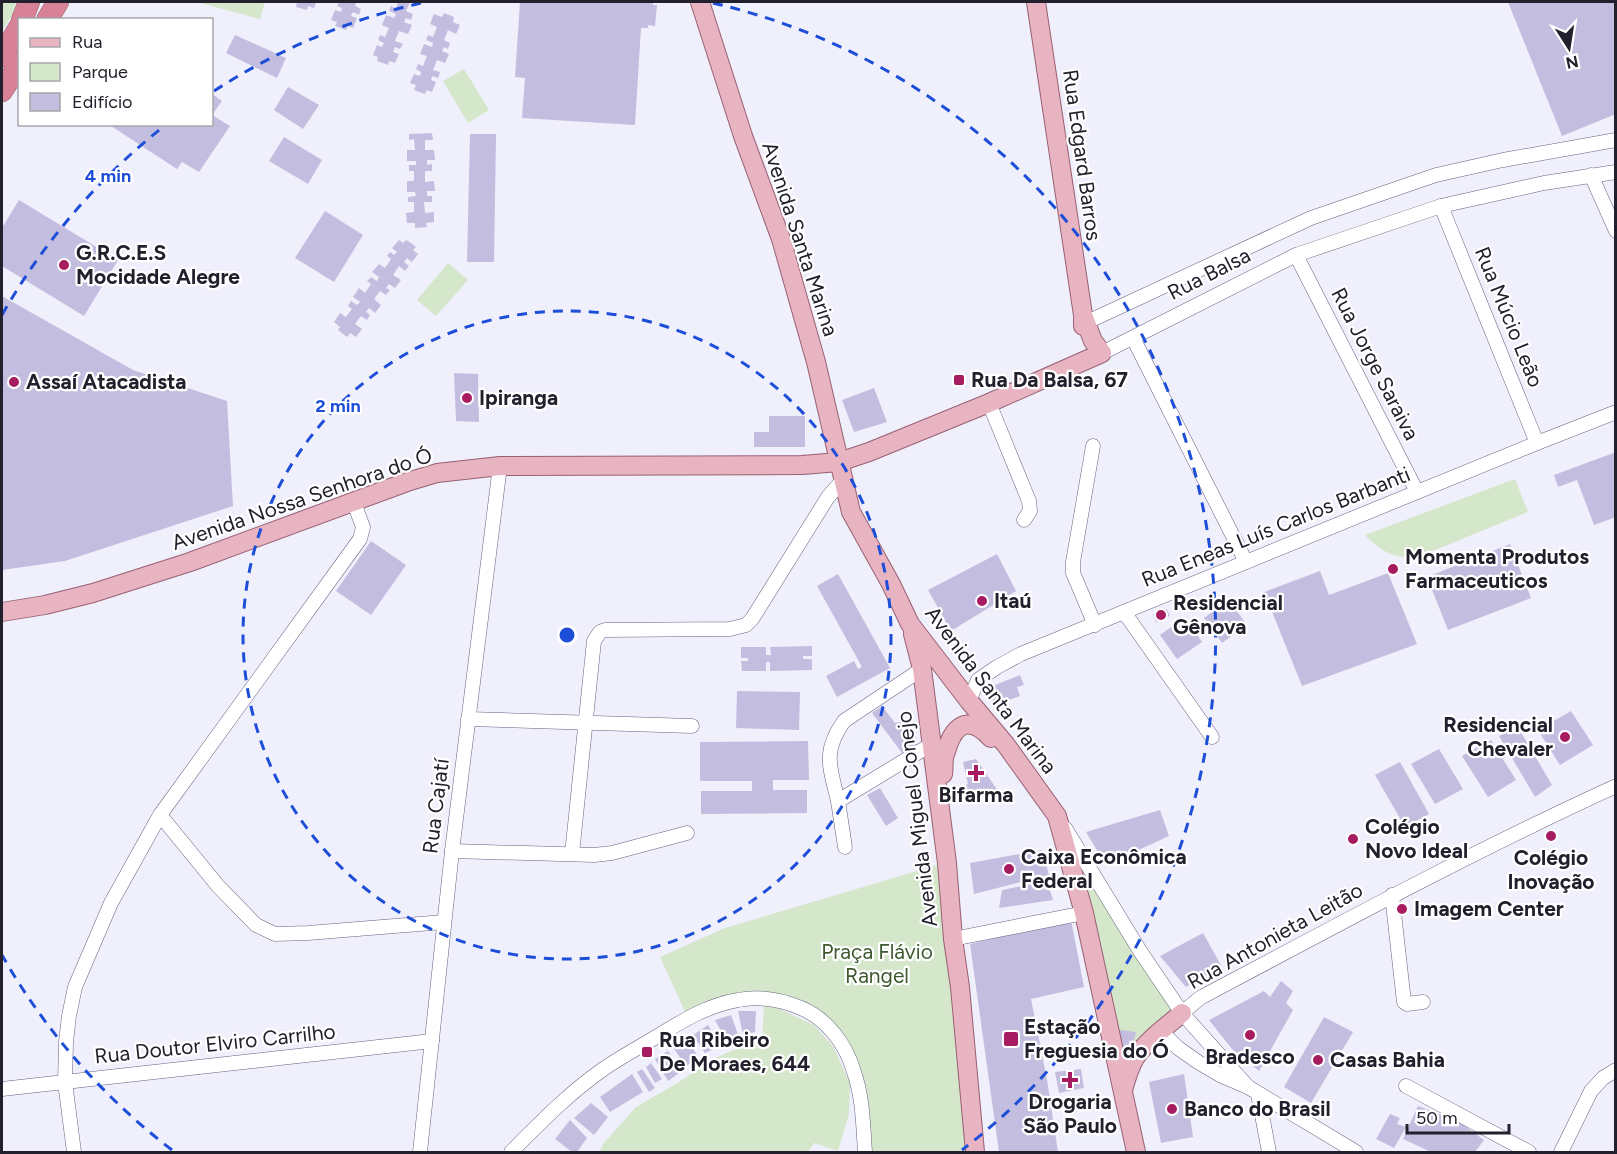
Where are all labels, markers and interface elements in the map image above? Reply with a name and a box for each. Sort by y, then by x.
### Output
legend [18,18,213,126]
north arrow [1539,18,1599,78]
text: Rua [72,31,103,53]
text: N [1564,52,1580,73]
text: Parque [72,61,128,83]
street label: Rua Edgard Barros [1058,68,1107,242]
text: Edifício [72,91,133,113]
street label: Avenida Santa Marina [757,139,844,339]
text: 4 min [85,165,131,187]
place label: G.R.C.E.S Mocidade Alegre [76,240,240,289]
street label: Rua Balsa [1163,242,1254,305]
street label: Rua Múcio Leão [1470,243,1549,391]
marker: G.R.C.E.S Mocidade Alegre [57,258,71,272]
street label: Rua Jorge Saraiva [1326,283,1425,444]
place label: Rua Da Balsa, 67 [971,367,1128,392]
place label: Assaí Atacadista [26,369,187,394]
marker: Rua Da Balsa, 67 [952,373,966,387]
marker: Assaí Atacadista [7,375,21,389]
place label: Ipiranga [479,385,558,410]
marker: Ipiranga [460,391,474,405]
text: 2 min [315,395,361,417]
street label: Avenida Nossa Senhora do Ó [168,442,435,555]
street label: Rua Eneas Luís Carlos Barbanti [1138,461,1414,592]
place label: Momenta Produtos Farmaceuticos [1405,544,1589,593]
marker: Momenta Produtos Farmaceuticos [1386,562,1400,576]
place label: Itaú [994,588,1031,613]
place label: Residencial Gênova [1173,590,1283,639]
marker: Itaú [975,594,989,608]
street label: Avenida Santa Marina [920,601,1062,778]
marker: Residencial Gênova [1154,608,1168,622]
centre of rings [557,625,577,645]
street label: Avenida Miguel Conejo [891,710,942,928]
place label: Residencial Chevaler [1443,712,1553,761]
marker: Residencial Chevaler [1558,730,1572,744]
street label: Rua Cajatí [417,756,454,855]
marker: Bifarma [969,766,983,780]
place label: Bifarma [938,782,1014,807]
place label: Colégio Novo Ideal [1365,814,1468,863]
marker: Colégio Inovação [1544,829,1558,843]
marker: Colégio Novo Ideal [1346,832,1360,846]
place label: Caixa Econômica Federal [1021,844,1187,893]
place label: Colégio Inovação [1507,845,1595,894]
marker: Caixa Econômica Federal [1002,862,1016,876]
street label: Rua Antonieta Leitão [1183,877,1367,994]
place label: Imagem Center [1414,896,1564,921]
marker: Imagem Center [1395,902,1409,916]
park label: Praça Flávio Rangel [821,939,933,988]
place label: Estação Freguesia do Ó [1024,1014,1169,1063]
street label: Rua Doutor Elviro Carrilho [93,1018,337,1069]
place label: Rua Ribeiro De Moraes, 644 [659,1027,810,1076]
marker: Bradesco [1243,1028,1257,1042]
marker: Estação Freguesia do Ó [1002,1030,1020,1048]
place label: Bradesco [1205,1044,1295,1069]
marker: Rua Ribeiro De Moraes, 644 [640,1045,654,1059]
place label: Casas Bahia [1330,1047,1445,1072]
marker: Casas Bahia [1311,1053,1325,1067]
marker: Drogaria São Paulo [1063,1073,1077,1087]
place label: Drogaria São Paulo [1023,1089,1117,1138]
place label: Banco do Brasil [1184,1096,1331,1121]
scale bar [1407,1097,1509,1135]
marker: Banco do Brasil [1165,1102,1179,1116]
text: 50 m [1416,1107,1458,1129]

